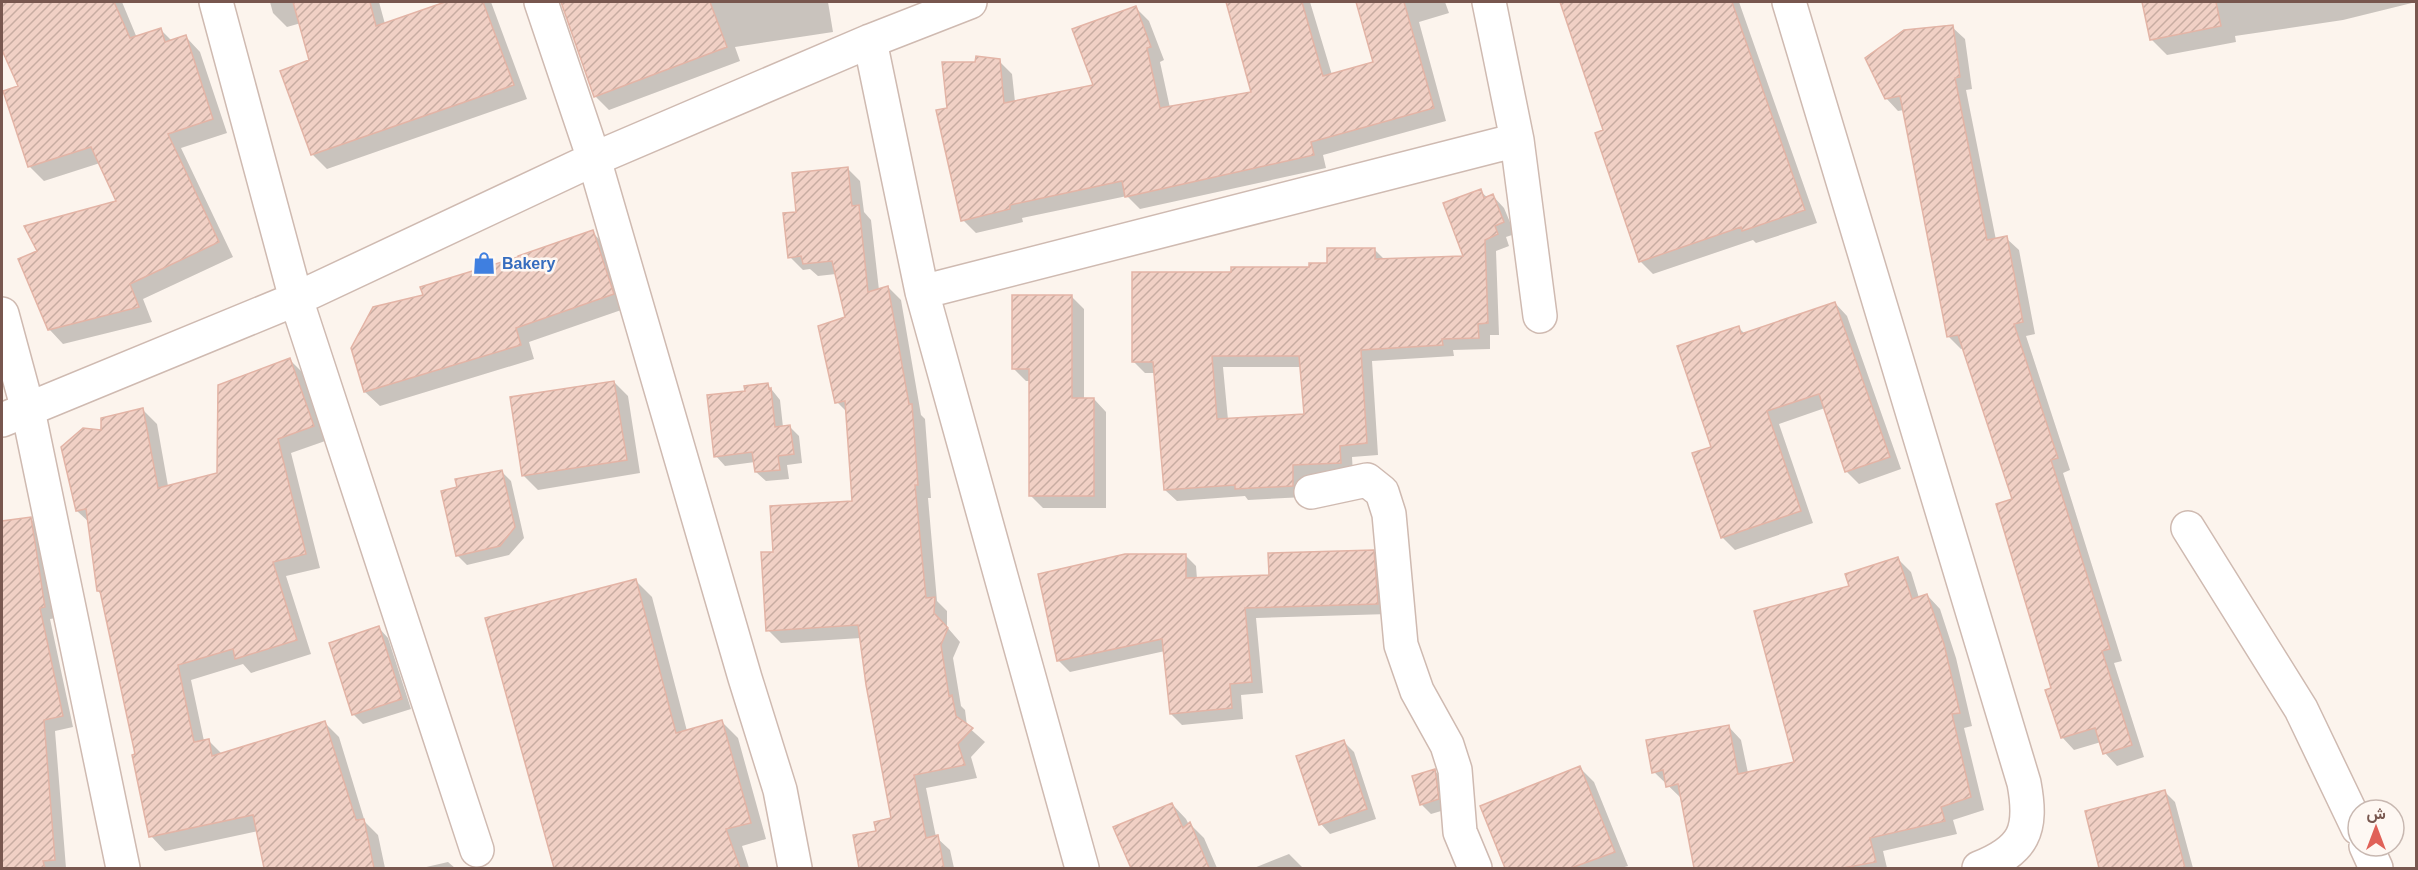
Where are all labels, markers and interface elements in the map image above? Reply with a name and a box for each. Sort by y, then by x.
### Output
shop icon: Bakery [471,250,497,276]
place label: Bakery [502,255,555,272]
north arrow [2346,798,2406,858]
text: ش [2366,805,2386,823]

